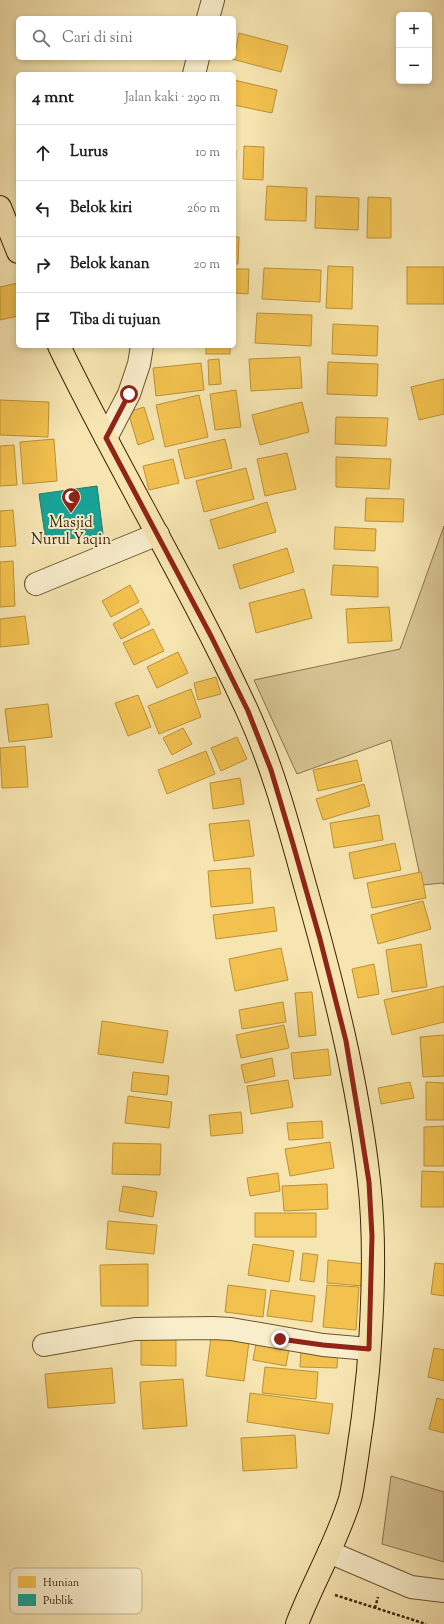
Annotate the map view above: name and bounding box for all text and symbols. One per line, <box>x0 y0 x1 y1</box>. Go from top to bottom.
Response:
map controls <box>396 12 432 84</box>
button: + <box>396 12 432 48</box>
search box <box>16 16 236 60</box>
icon: search <box>30 27 52 49</box>
text: Cari di sini <box>62 28 133 49</box>
button: − <box>396 48 432 84</box>
text: 4 mnt <box>32 86 74 110</box>
text: Jalan kaki · 290 m <box>125 89 220 107</box>
icon: ahead <box>32 142 54 164</box>
text: Lurus <box>70 142 108 163</box>
text: 10 m <box>195 144 220 162</box>
icon: left <box>32 198 54 220</box>
text: Belok kiri <box>70 198 132 219</box>
text: 260 m <box>187 200 220 218</box>
icon: right <box>32 254 54 276</box>
text: Belok kanan <box>70 254 150 275</box>
text: 20 m <box>194 256 220 274</box>
icon: arrive <box>32 310 54 332</box>
text: Tiba di tujuan <box>70 310 161 331</box>
route start <box>120 385 138 403</box>
mosque icon: Masjid Nurul Yaqin <box>60 486 82 514</box>
place label: Masjid Nurul Yaqin <box>31 513 111 551</box>
route end <box>271 1330 289 1348</box>
legend <box>10 1568 142 1614</box>
text: Hunian <box>43 1575 80 1591</box>
text: Publik <box>43 1593 73 1609</box>

